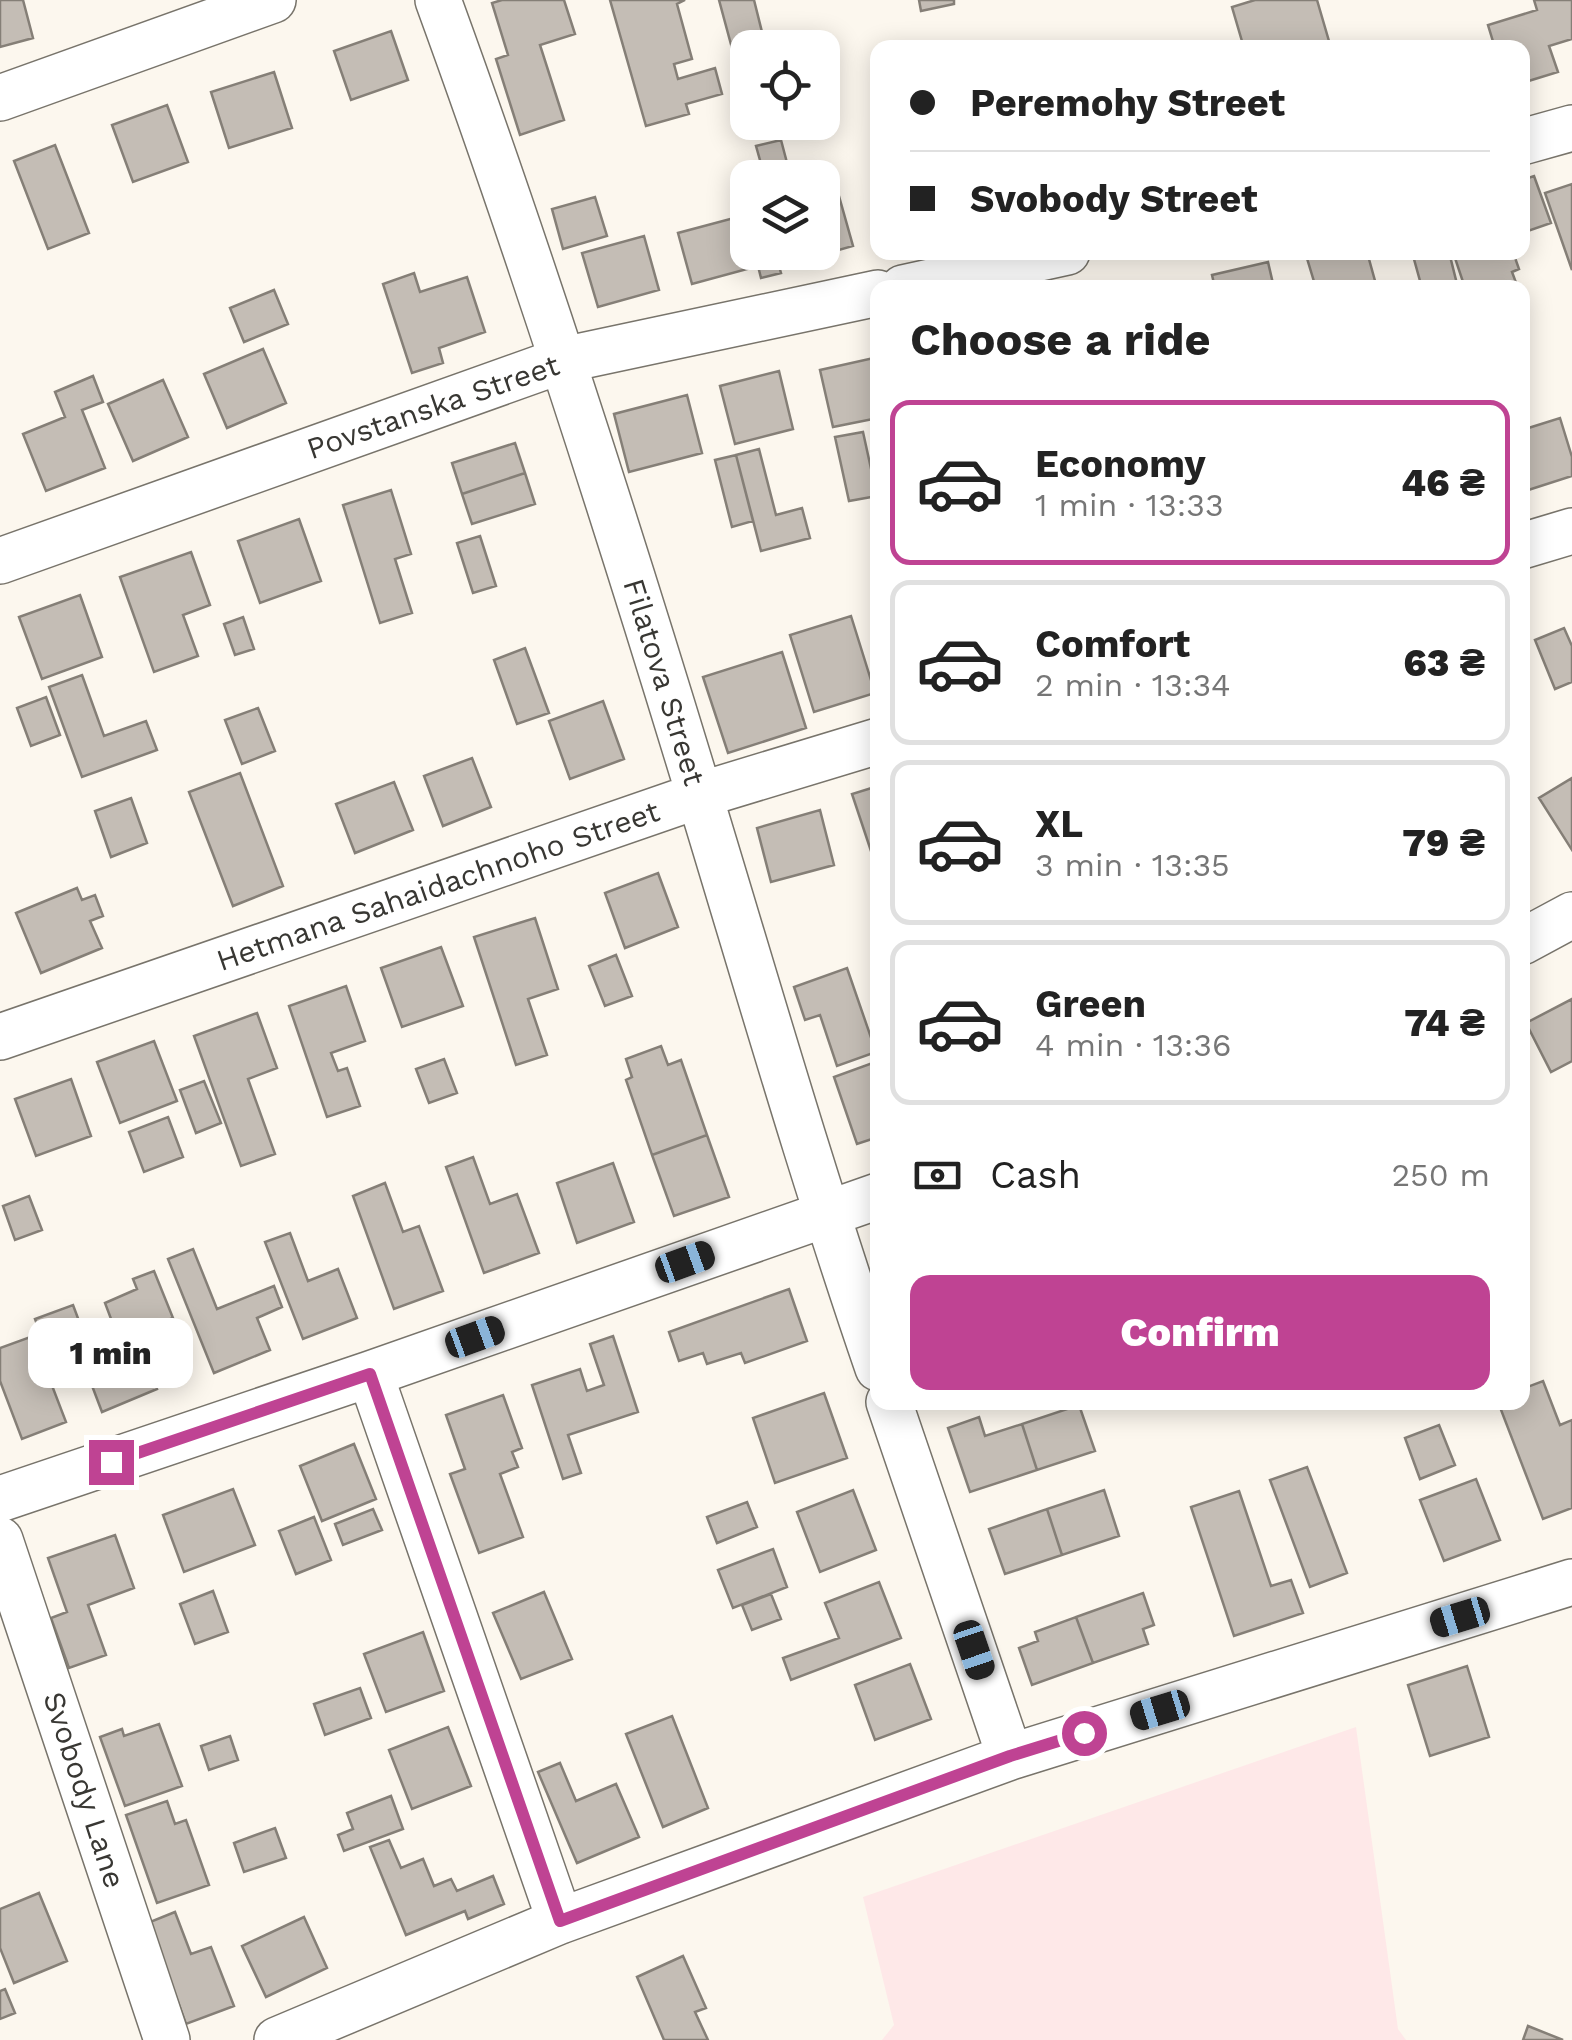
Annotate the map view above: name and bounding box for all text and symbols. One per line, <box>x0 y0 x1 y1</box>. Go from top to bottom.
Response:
map controls <box>730 30 840 270</box>
button: locate <box>730 30 840 140</box>
text: Peremohy Street <box>970 81 1285 125</box>
button: layers <box>730 160 840 270</box>
text: Svobody Street <box>970 177 1258 221</box>
text: Choose a ride <box>910 313 1210 366</box>
street label: Povstanska Street <box>302 347 564 466</box>
icon: car <box>915 438 1005 528</box>
text: Economy <box>1035 442 1206 486</box>
text: 46 ₴ <box>1401 461 1485 505</box>
text: 1 min · 13:33 <box>1035 486 1224 524</box>
street label: Filatova Street <box>616 574 713 790</box>
icon: car <box>915 618 1005 708</box>
text: Comfort <box>1035 622 1190 666</box>
text: 63 ₴ <box>1403 641 1485 685</box>
text: 2 min · 13:34 <box>1035 666 1231 704</box>
street label: Hetmana Sahaidachnoho Street <box>212 793 664 978</box>
icon: car <box>915 798 1005 888</box>
text: XL <box>1035 802 1083 846</box>
text: 79 ₴ <box>1402 821 1485 865</box>
text: 3 min · 13:35 <box>1035 846 1230 884</box>
icon: car <box>915 978 1005 1068</box>
text: Green <box>1035 982 1146 1026</box>
text: 74 ₴ <box>1404 1001 1485 1045</box>
text: 4 min · 13:36 <box>1035 1026 1231 1064</box>
icon: cash <box>910 1148 965 1203</box>
text: Cash <box>990 1153 1081 1197</box>
text: 250 m <box>1391 1156 1490 1194</box>
car <box>652 1238 718 1286</box>
button: Confirm <box>910 1275 1490 1390</box>
car <box>442 1313 508 1361</box>
callout: 1 min <box>28 1317 194 1387</box>
text: 1 min <box>69 1334 152 1372</box>
route end <box>89 1440 134 1485</box>
car <box>1427 1594 1493 1640</box>
car <box>950 1617 998 1683</box>
street label: Svobody Lane <box>36 1687 133 1892</box>
car <box>1127 1687 1193 1733</box>
route start <box>1062 1711 1107 1756</box>

